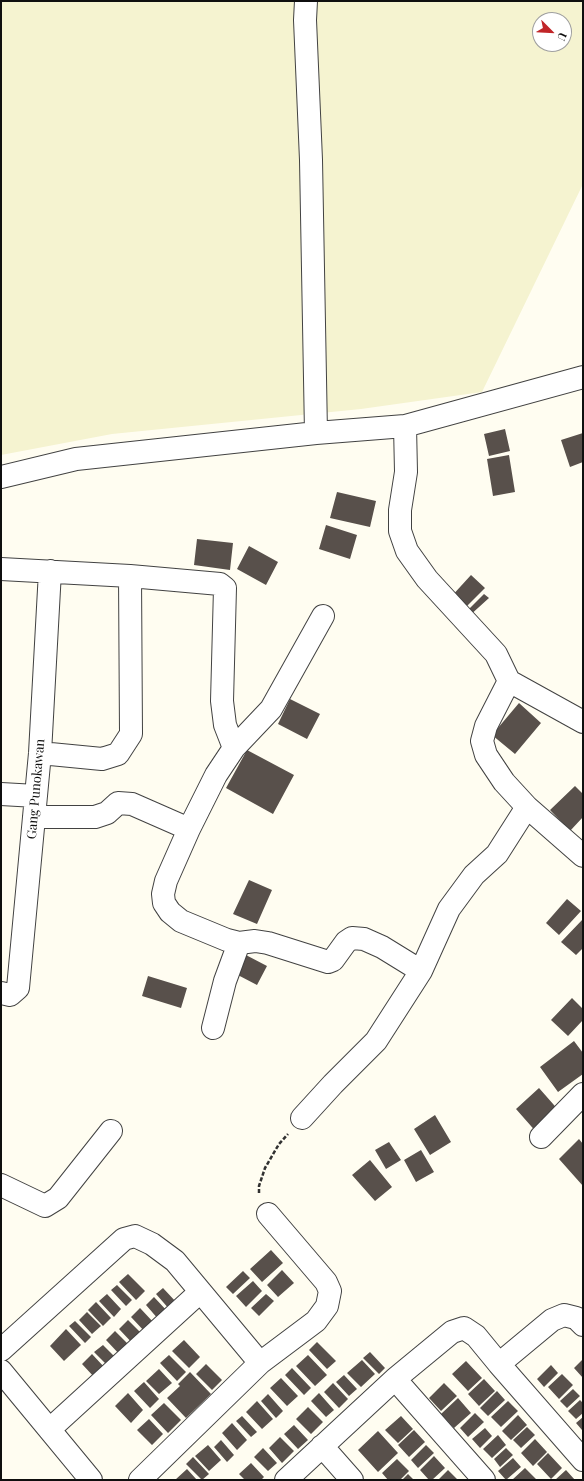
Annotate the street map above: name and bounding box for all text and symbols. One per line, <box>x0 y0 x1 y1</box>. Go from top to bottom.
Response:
north arrow <box>532 12 572 52</box>
text: U <box>554 30 571 43</box>
street label: Gang Punokawan <box>24 738 48 840</box>

